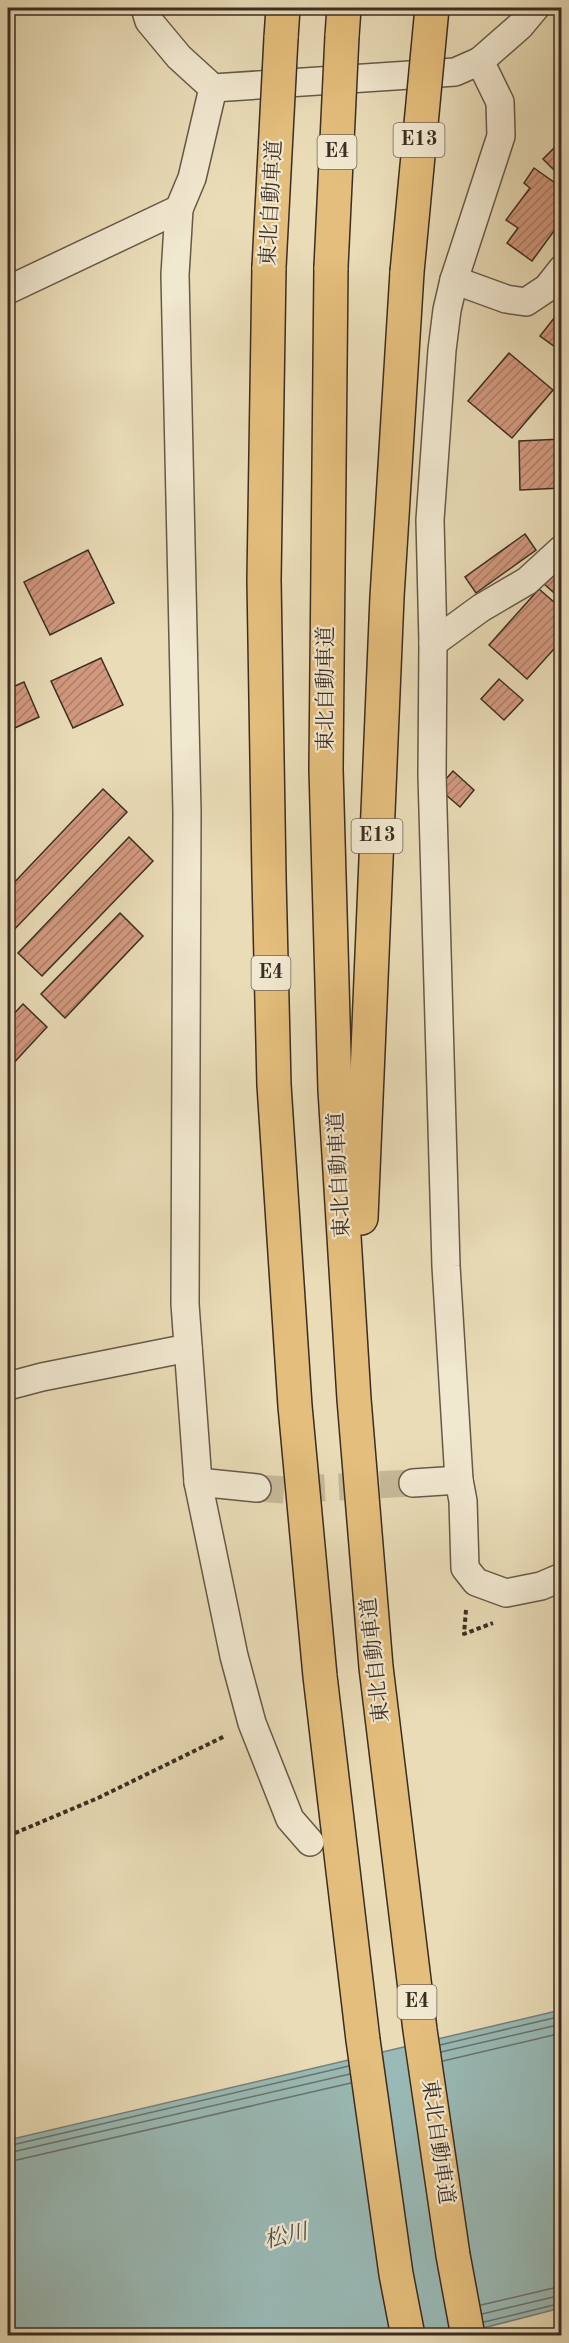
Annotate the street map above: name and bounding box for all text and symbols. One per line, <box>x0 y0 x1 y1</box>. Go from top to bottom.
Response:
road number: E13 <box>394 123 444 157</box>
road number: E4 <box>318 135 356 169</box>
street label: 東北自動車道 <box>256 139 286 266</box>
street label: 東北自動車道 <box>314 626 337 752</box>
road number: E13 <box>352 819 403 853</box>
road number: E4 <box>252 956 290 990</box>
street label: 東北自動車道 <box>324 1112 354 1239</box>
street label: 東北自動車道 <box>357 1596 393 1724</box>
road number: E4 <box>398 1985 436 2019</box>
street label: 東北自動車道 <box>418 2078 458 2206</box>
water label: 松川 <box>262 2219 312 2253</box>

